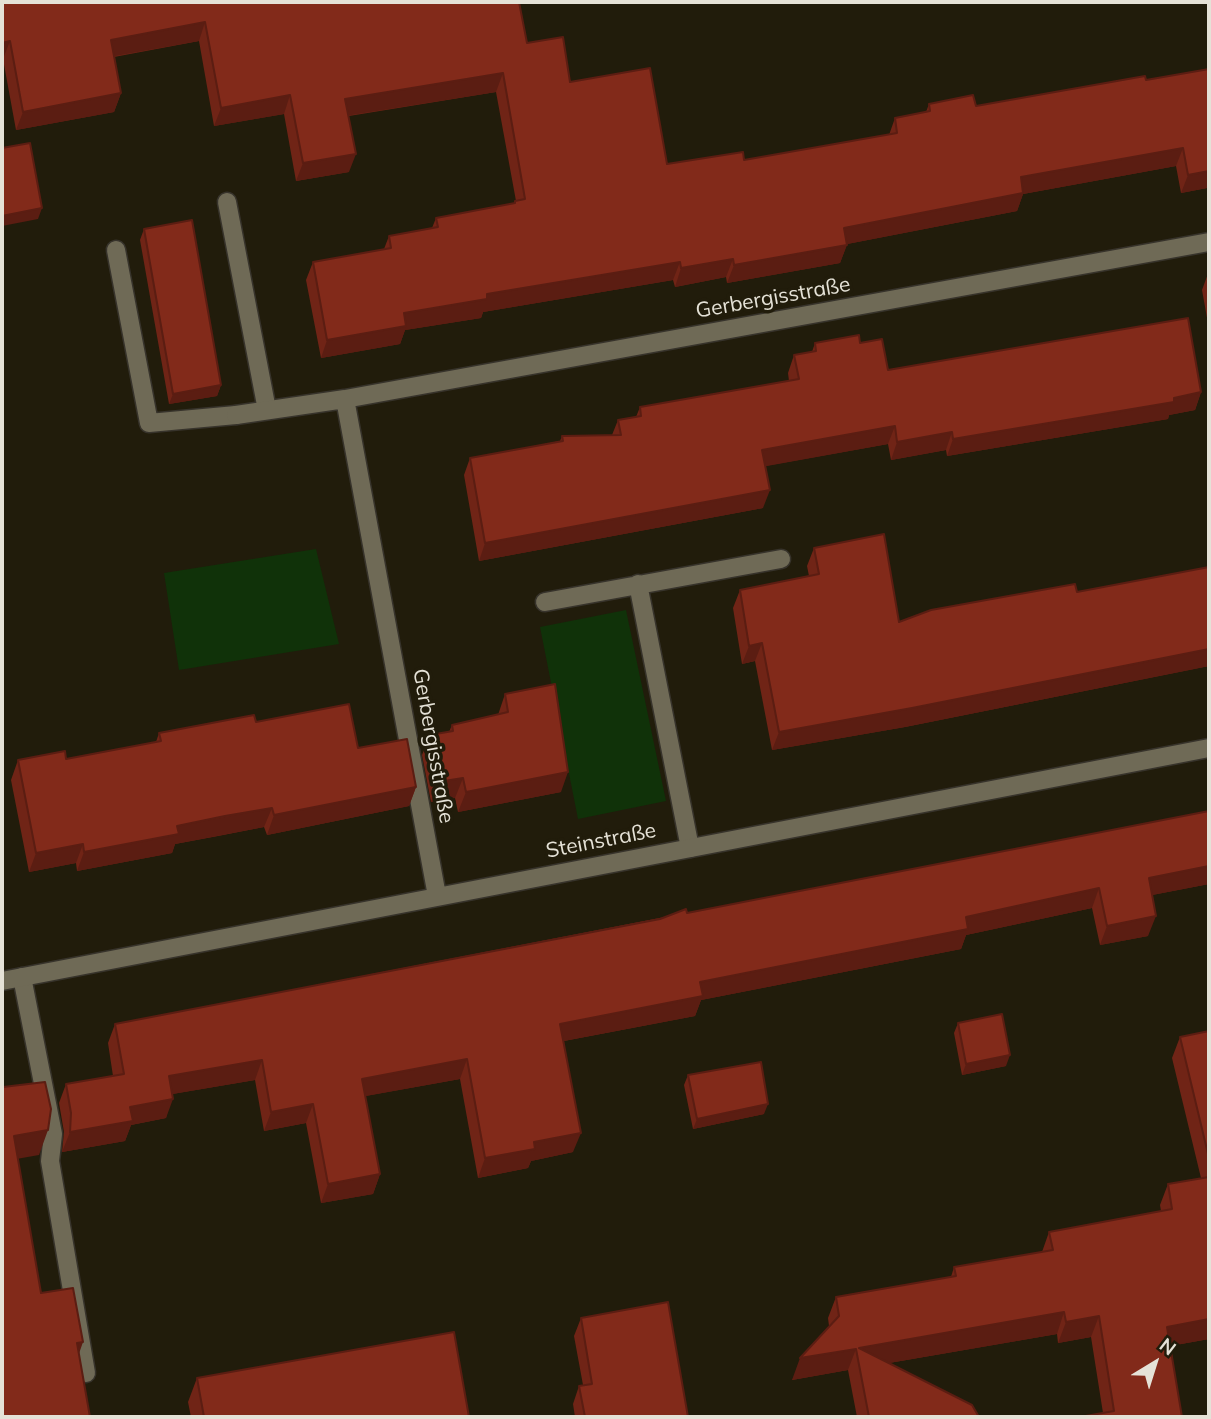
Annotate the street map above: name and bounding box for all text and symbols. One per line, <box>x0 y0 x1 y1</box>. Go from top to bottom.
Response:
street label: Gerbergisstraße <box>694 272 852 324</box>
street label: Gerbergisstraße <box>407 667 459 825</box>
street label: Steinstraße <box>544 818 658 864</box>
north arrow <box>1120 1328 1190 1398</box>
text: N <box>1155 1333 1181 1360</box>

